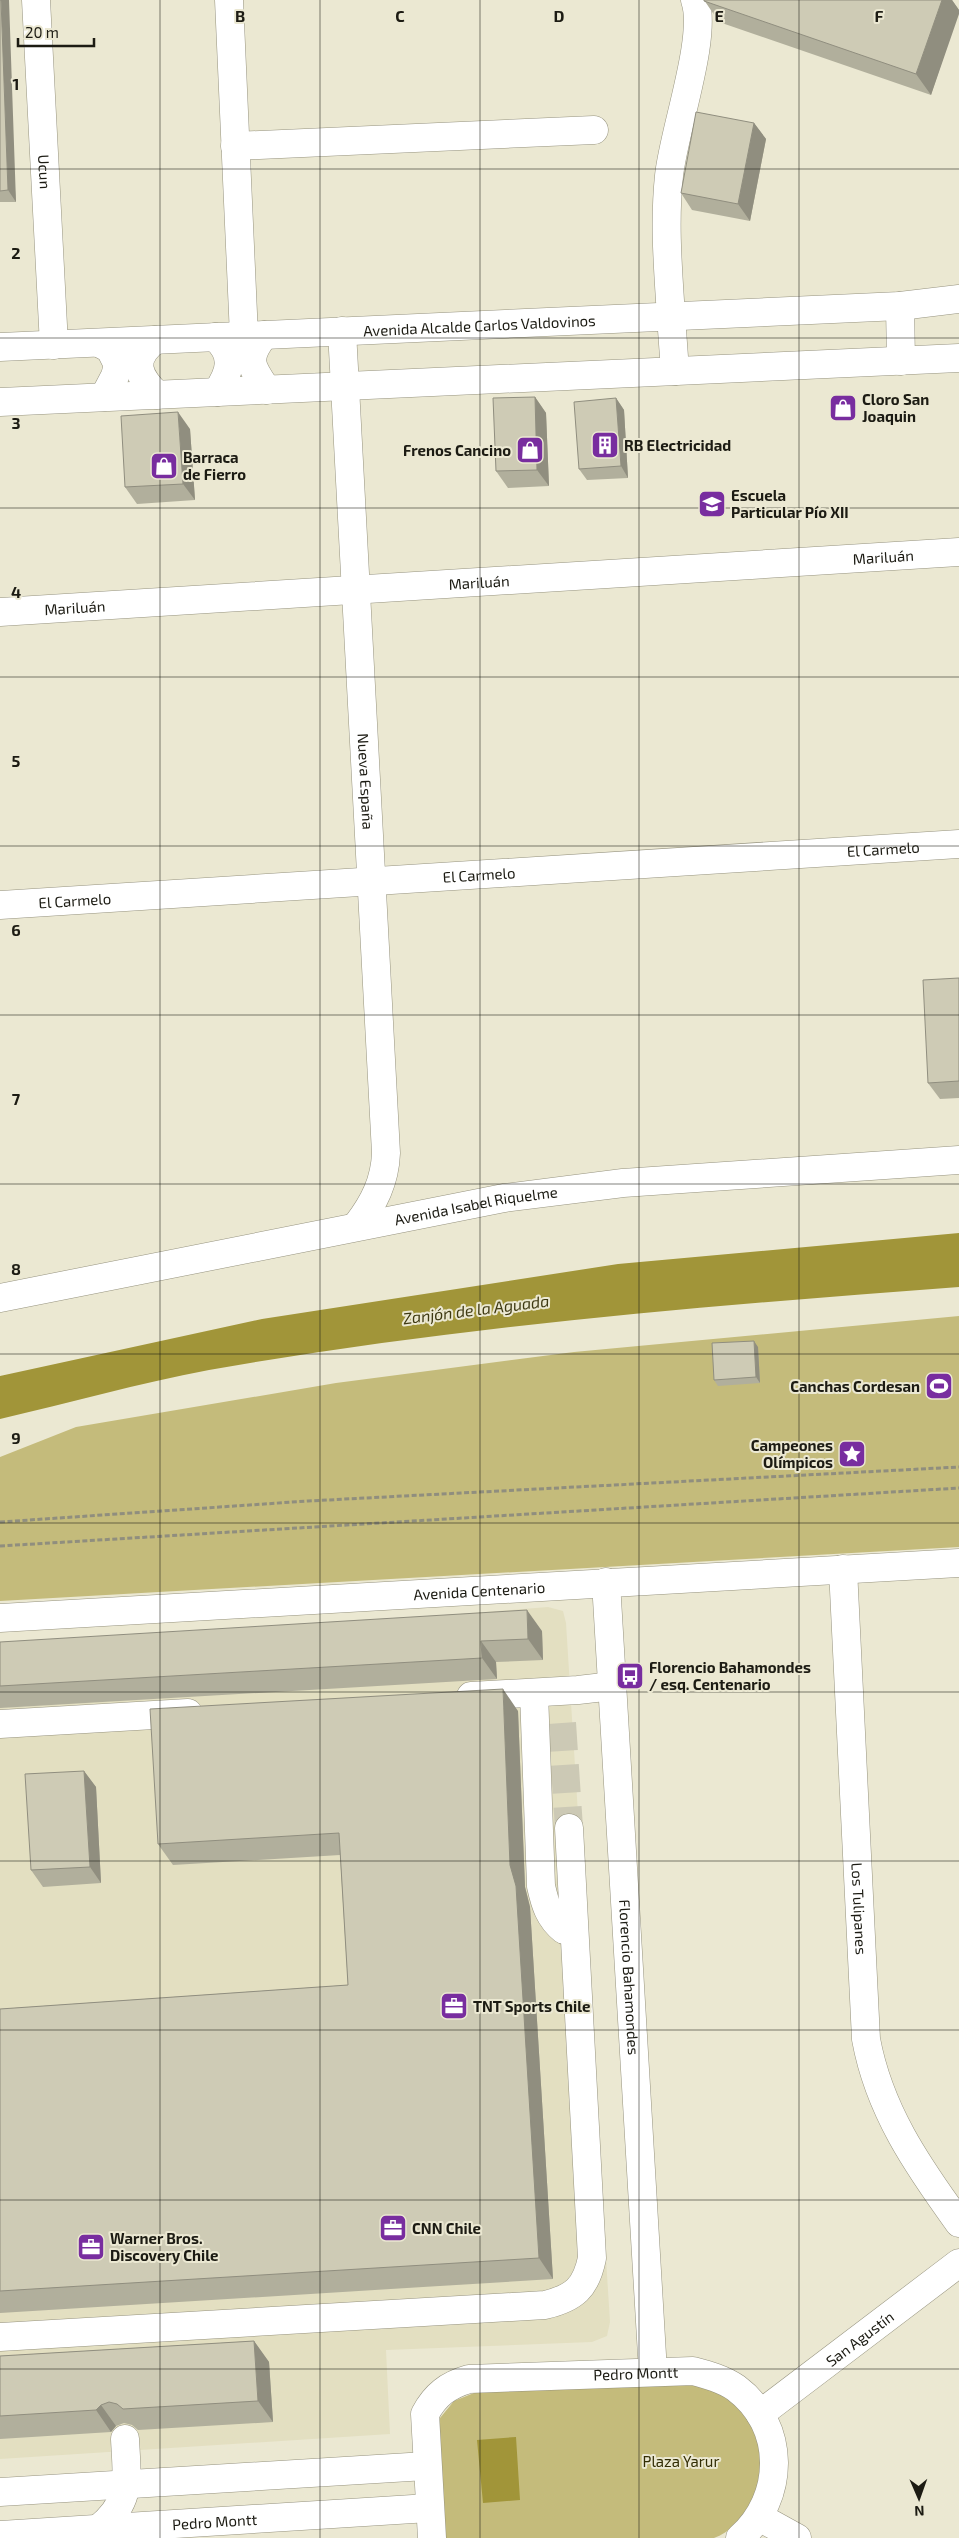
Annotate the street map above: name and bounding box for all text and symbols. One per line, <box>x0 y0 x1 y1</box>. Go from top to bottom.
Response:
text: B <box>235 6 245 25</box>
text: C <box>395 6 405 25</box>
text: D <box>554 6 565 25</box>
text: E <box>714 6 724 25</box>
text: F <box>875 6 884 25</box>
scale bar <box>18 15 94 47</box>
text: 20 m <box>25 23 59 41</box>
text: 1 <box>13 74 19 93</box>
street label: Ucun <box>35 154 55 190</box>
text: 2 <box>11 243 21 262</box>
street label: Avenida Alcalde Carlos Valdovinos <box>363 311 596 339</box>
place label: Cloro San Joaquin <box>862 390 929 425</box>
shop icon: Cloro San Joaquin <box>828 393 858 423</box>
text: 3 <box>11 413 21 432</box>
building icon: RB Electricidad <box>590 430 620 460</box>
shop icon: Frenos Cancino <box>515 435 545 465</box>
place label: RB Electricidad <box>624 436 731 454</box>
place label: Frenos Cancino <box>403 441 511 459</box>
place label: Barraca de Fierro <box>183 448 246 483</box>
shop icon: Barraca de Fierro <box>149 451 179 481</box>
place label: Escuela Particular Pío XII <box>731 486 849 521</box>
school or university icon: Escuela Particular Pío XII <box>697 489 727 519</box>
street label: Mariluán <box>852 546 914 568</box>
street label: Mariluán <box>448 571 510 593</box>
text: 4 <box>11 582 21 601</box>
street label: Mariluán <box>44 596 106 618</box>
street label: Nueva España <box>355 733 378 830</box>
text: 5 <box>12 751 21 770</box>
street label: El Carmelo <box>846 838 920 860</box>
street label: El Carmelo <box>442 863 516 886</box>
street label: El Carmelo <box>38 889 112 912</box>
text: 6 <box>11 920 21 939</box>
text: 7 <box>12 1089 21 1108</box>
street label: Avenida Isabel Riquelme <box>393 1182 559 1229</box>
text: 8 <box>11 1259 21 1278</box>
water label: Zanjón de la Aguada <box>402 1291 550 1328</box>
sports icon: Canchas Cordesan <box>924 1371 954 1401</box>
place label: Canchas Cordesan <box>790 1377 920 1395</box>
text: 9 <box>11 1428 21 1447</box>
place label: Campeones Olímpicos <box>751 1436 833 1471</box>
place icon: Campeones Olímpicos <box>837 1439 867 1469</box>
street label: Avenida Centenario <box>413 1578 546 1603</box>
place label: Florencio Bahamondes / esq. Centenario <box>649 1658 811 1693</box>
bus stop icon: Florencio Bahamondes / esq. Centenario <box>615 1661 645 1691</box>
street label: Los Tulipanes <box>848 1862 871 1955</box>
street label: Florencio Bahamondes <box>616 1899 643 2056</box>
office icon: TNT Sports Chile <box>439 1991 469 2021</box>
place label: TNT Sports Chile <box>473 1997 591 2015</box>
office icon: CNN Chile <box>378 2213 408 2243</box>
place label: CNN Chile <box>412 2219 481 2237</box>
place label: Warner Bros. Discovery Chile <box>110 2229 219 2265</box>
office icon: Warner Bros. Discovery Chile <box>76 2232 106 2262</box>
street label: San Agustín <box>822 2307 897 2370</box>
street label: Pedro Montt <box>593 2363 679 2384</box>
park label: Plaza Yarur <box>643 2452 719 2470</box>
north arrow <box>894 2473 944 2523</box>
text: N <box>914 2503 925 2520</box>
street label: Pedro Montt <box>172 2510 258 2533</box>

